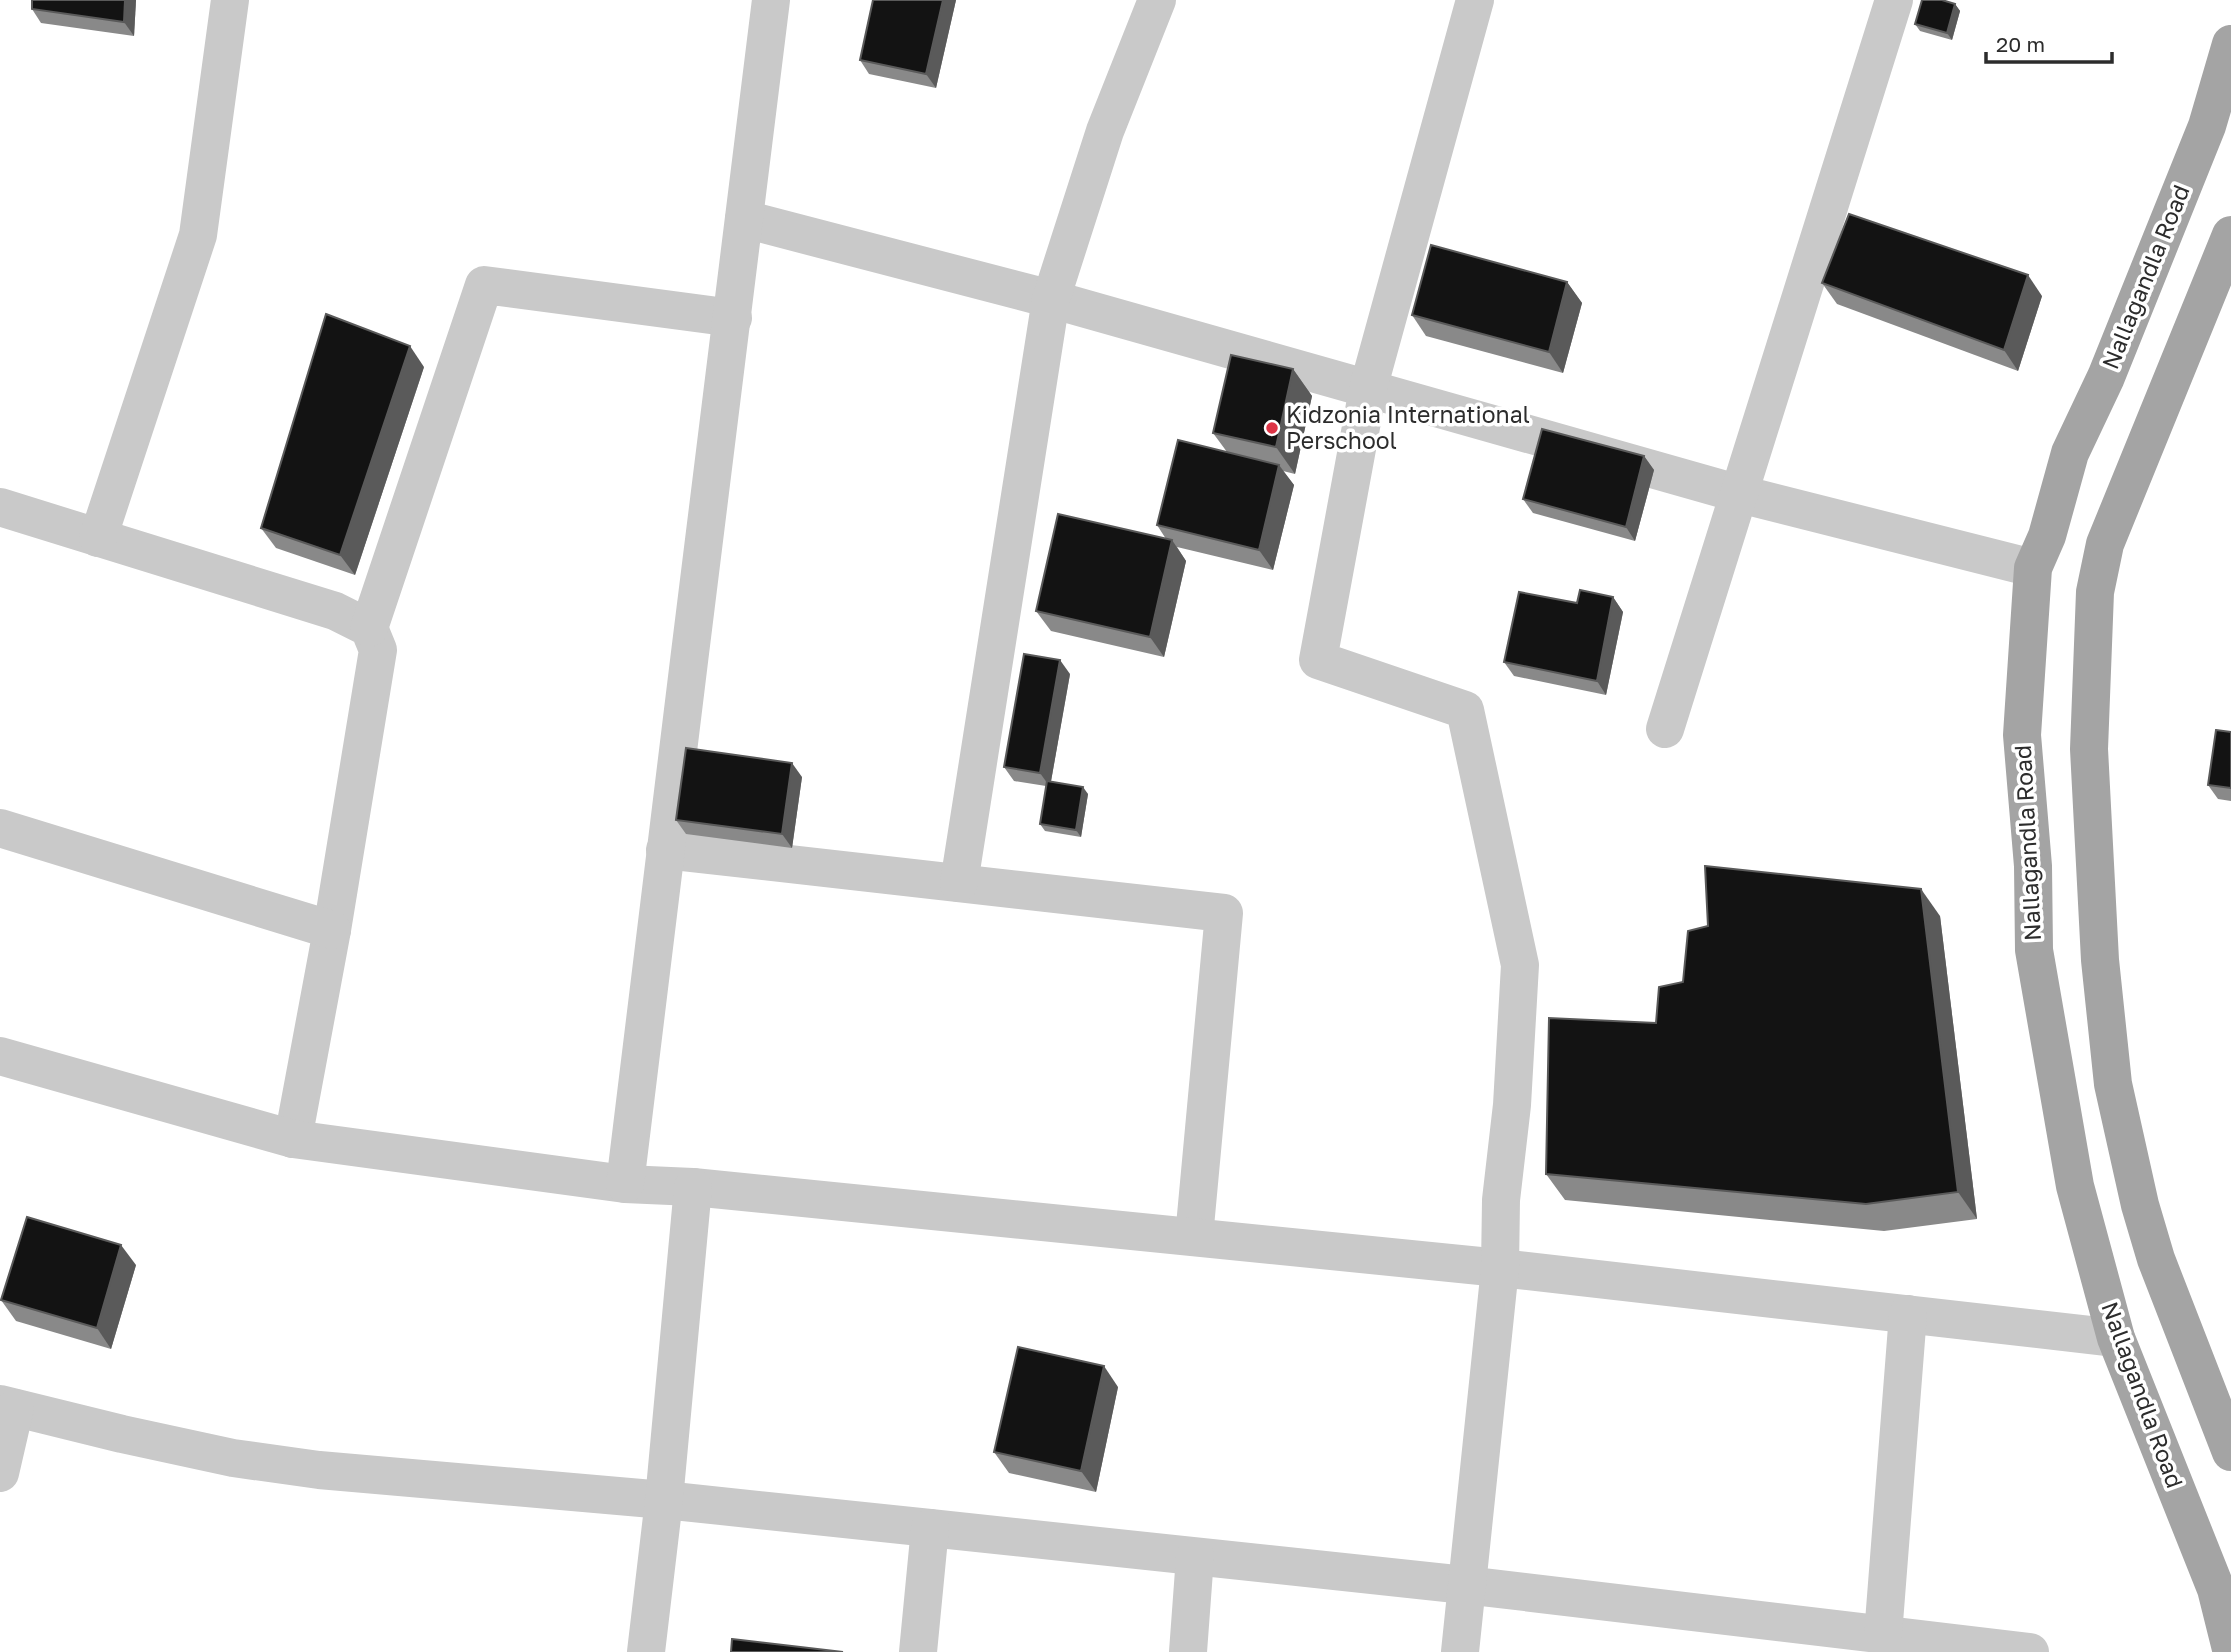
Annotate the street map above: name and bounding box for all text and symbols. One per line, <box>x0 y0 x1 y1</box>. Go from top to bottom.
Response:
scale bar <box>1986 21 2112 65</box>
text: 20 m <box>1996 31 2045 57</box>
street label: Nallagandla Road <box>2095 180 2195 373</box>
place label: Kidzonia International Perschool <box>1286 400 1530 454</box>
marker: Kidzonia International Perschool <box>1264 420 1280 436</box>
street label: Nallagandla Road <box>2008 744 2046 942</box>
street label: Nallagandla Road <box>2096 1298 2190 1492</box>

